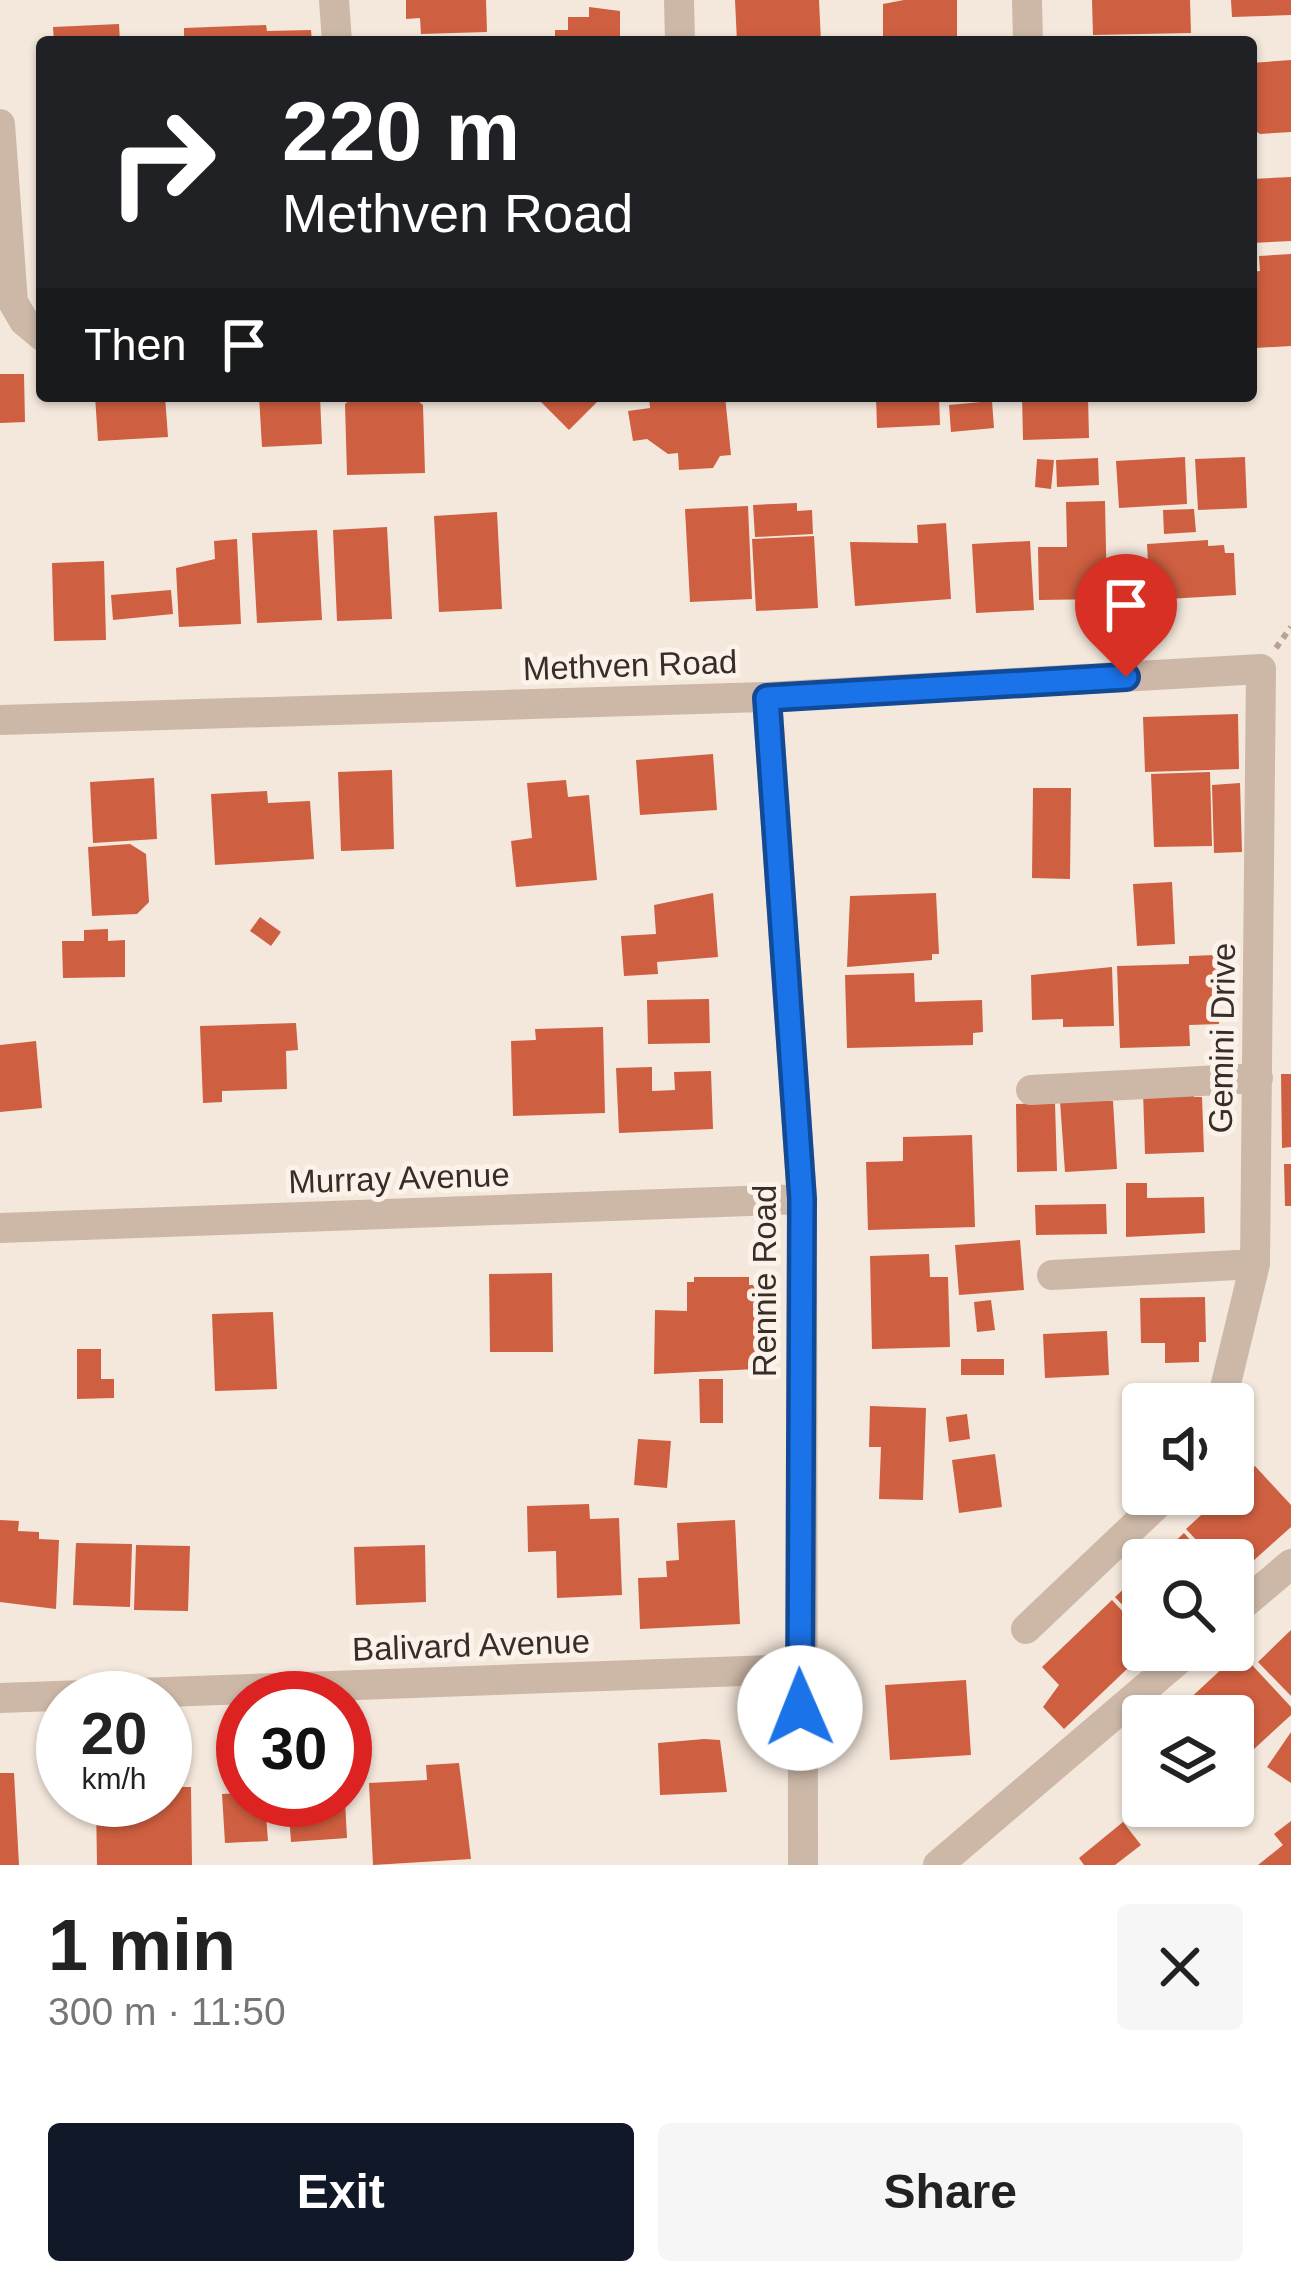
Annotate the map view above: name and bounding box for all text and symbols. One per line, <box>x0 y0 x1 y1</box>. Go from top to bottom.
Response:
icon: right <box>84 84 240 240</box>
text: 220 m <box>282 84 520 178</box>
text: Methven Road <box>282 183 633 243</box>
icon: arrive <box>211 312 277 378</box>
text: Then <box>84 319 187 370</box>
pin <box>1075 554 1177 677</box>
icon: arrive <box>1093 572 1159 638</box>
street label: Methven Road <box>522 643 738 687</box>
street label: Gemini Drive <box>1202 942 1242 1134</box>
street label: Murray Avenue <box>288 1156 510 1200</box>
street label: Rennie Road <box>746 1185 783 1377</box>
map controls <box>1122 1383 1254 1827</box>
button: sound <box>1122 1383 1254 1515</box>
button: search <box>1122 1539 1254 1671</box>
street label: Balivard Avenue <box>351 1622 591 1668</box>
position arrow <box>737 1645 863 1771</box>
speed limit sign: 30 <box>216 1671 372 1827</box>
button: layers <box>1122 1695 1254 1827</box>
text: 20 <box>81 1700 147 1767</box>
text: km/h <box>81 1762 147 1795</box>
button: close <box>1117 1904 1243 2030</box>
text: 1 min <box>48 1905 236 1985</box>
text: 300 m · 11:50 <box>48 1990 286 2033</box>
button: Exit <box>48 2123 634 2261</box>
button: Share <box>658 2123 1243 2261</box>

